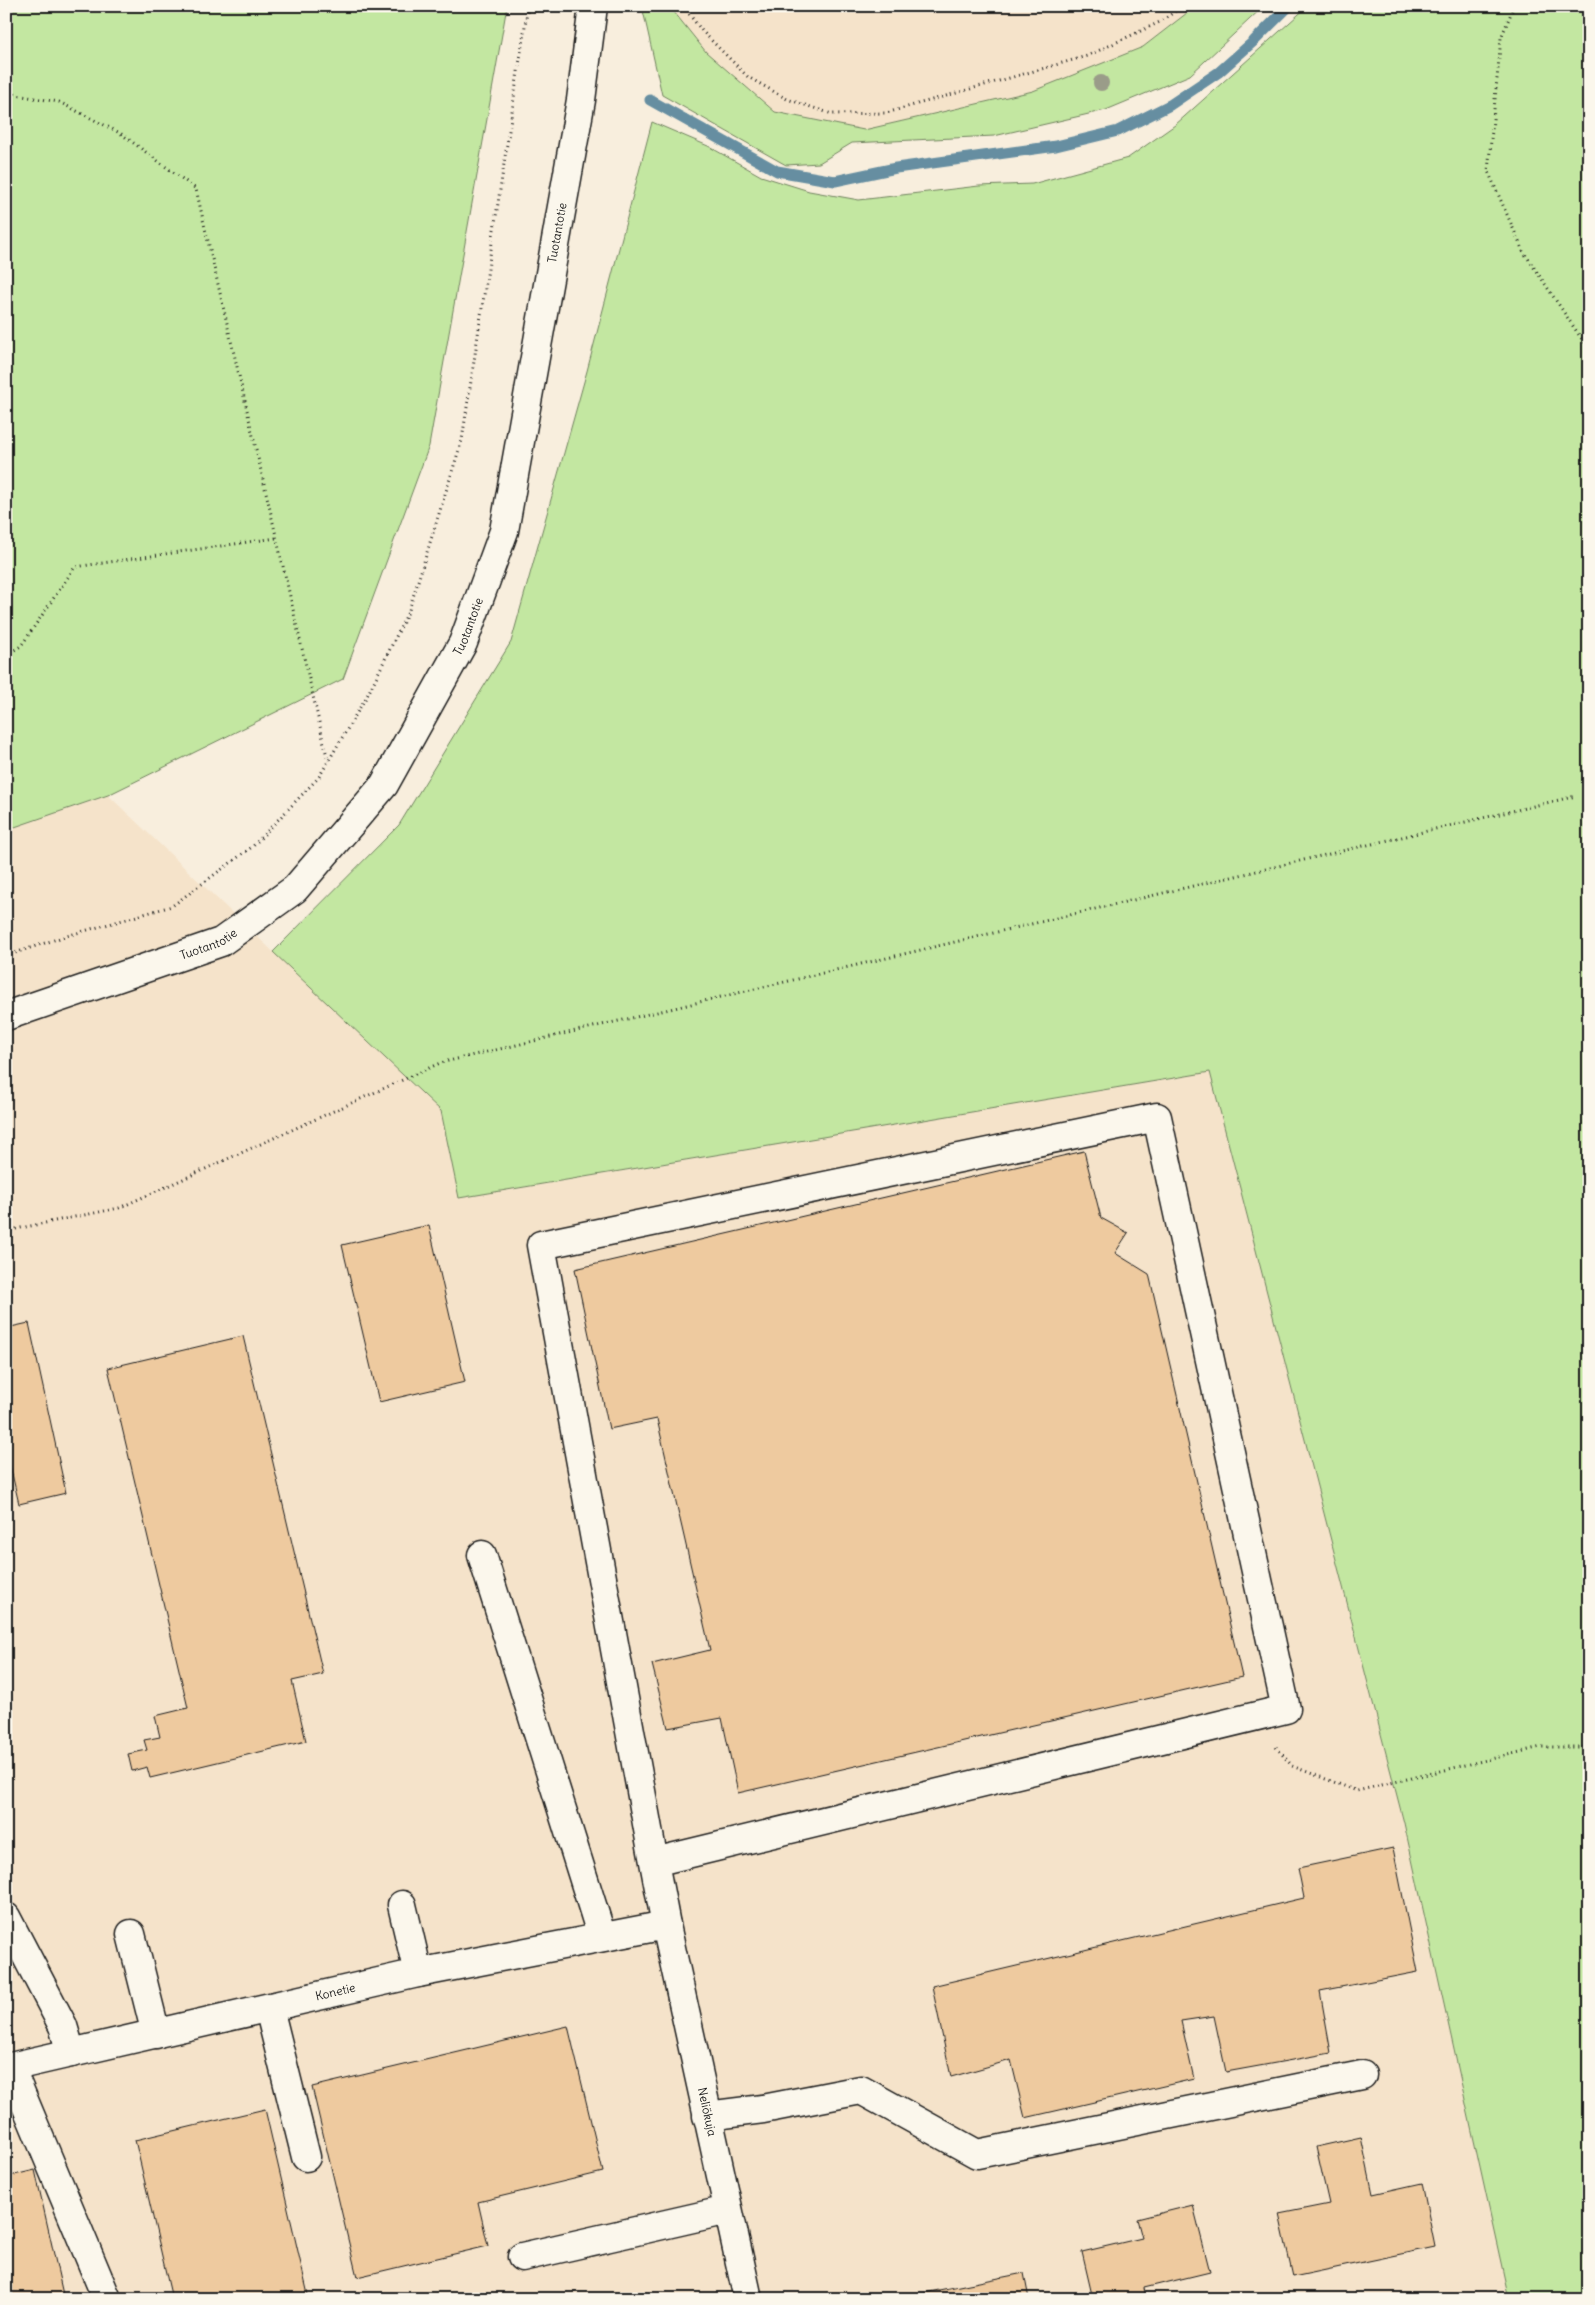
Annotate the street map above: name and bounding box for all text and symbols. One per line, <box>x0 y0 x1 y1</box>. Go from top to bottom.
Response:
street label: Tuotantotie <box>544 201 570 264</box>
street label: Tuotantotie <box>450 596 486 658</box>
street label: Tuotantotie <box>178 925 240 963</box>
street label: Konetie <box>314 1980 357 2003</box>
street label: Neliökuja <box>695 2086 720 2138</box>

